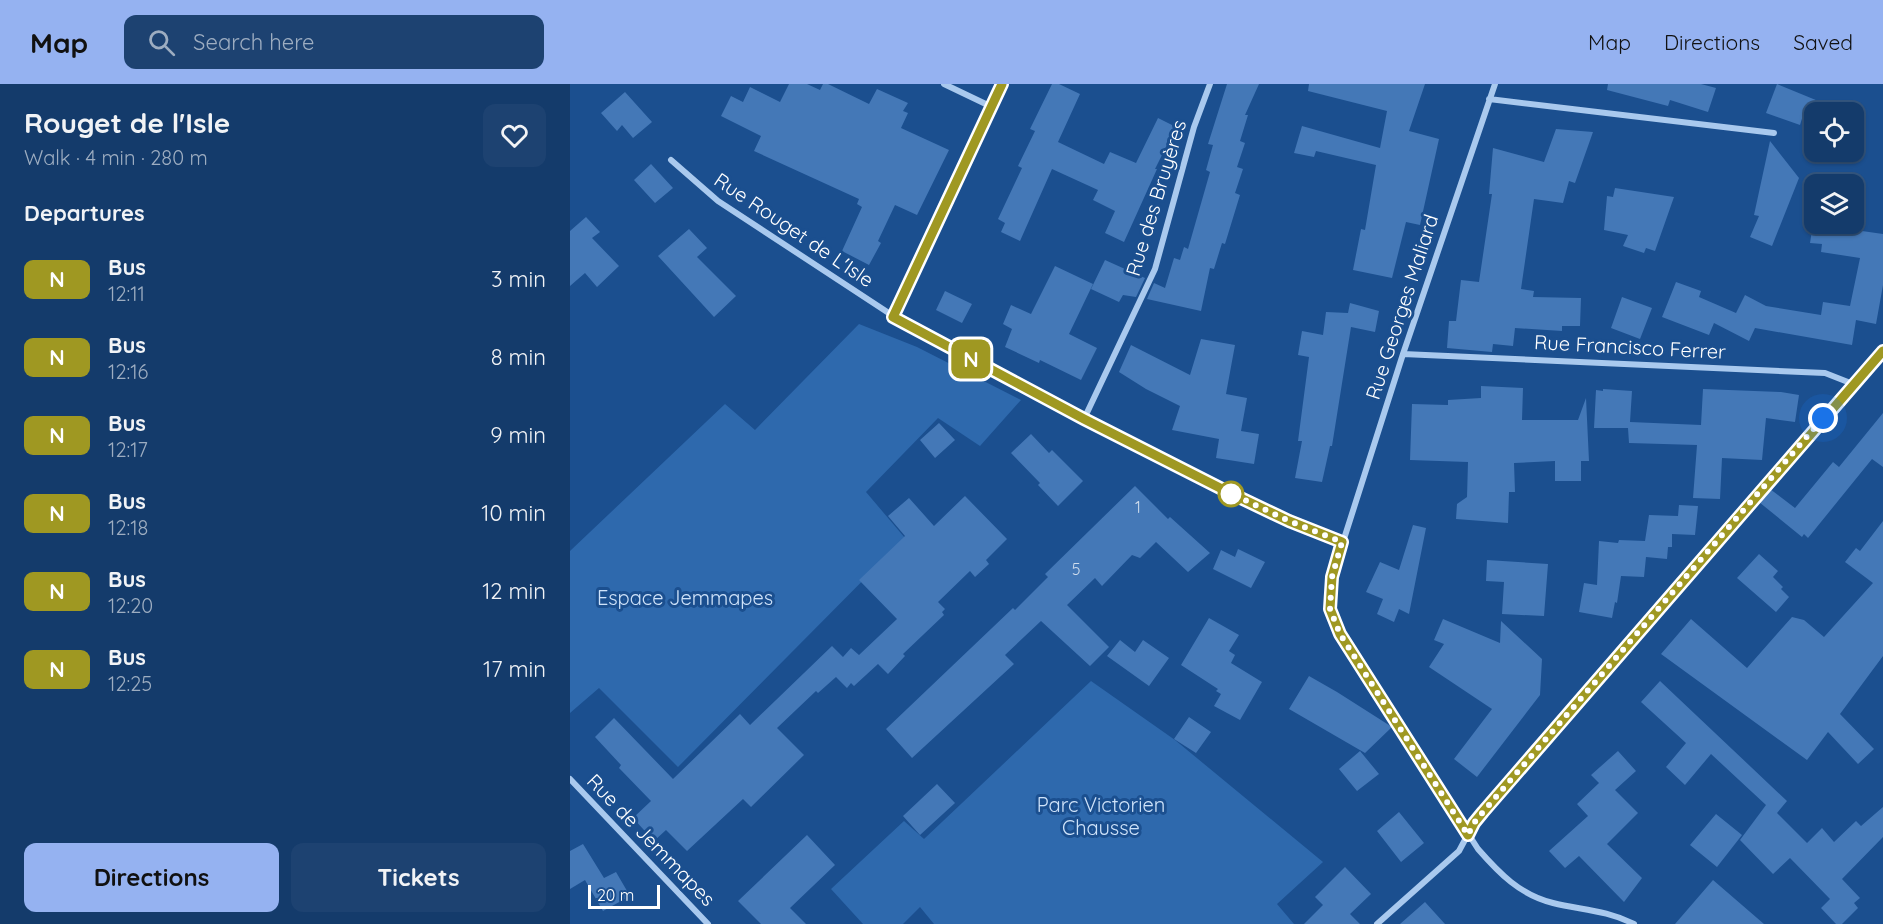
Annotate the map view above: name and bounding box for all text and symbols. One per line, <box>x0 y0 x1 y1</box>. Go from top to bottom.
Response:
search box <box>124 15 544 69</box>
text: Map <box>30 25 88 60</box>
icon: search <box>145 26 178 59</box>
text: Search here <box>193 28 315 56</box>
text: Map <box>1588 29 1631 55</box>
text: Directions <box>1664 29 1760 55</box>
text: Saved <box>1793 29 1853 55</box>
map controls <box>1804 102 1864 234</box>
button: locate <box>1804 102 1864 162</box>
button: heart <box>483 104 546 167</box>
text: Rouget de l'Isle <box>24 105 230 140</box>
street label: Rue des Bruyères <box>1120 117 1191 279</box>
text: Walk · 4 min · 280 m <box>24 145 208 170</box>
street label: Rue Rouget de L'Isle <box>710 167 879 292</box>
button: layers <box>1804 174 1864 234</box>
text: Departures <box>24 199 145 227</box>
street label: Rue Georges Maliard <box>1360 211 1443 403</box>
text: Bus <box>108 253 146 281</box>
text: 3 min <box>491 265 546 293</box>
text: N <box>49 266 65 292</box>
text: 12:11 <box>108 281 145 306</box>
street label: Rue Francisco Ferrer <box>1534 329 1727 364</box>
text: Bus <box>108 331 146 359</box>
line badge: N <box>952 340 990 378</box>
text: 8 min <box>491 343 546 371</box>
text: N <box>49 344 65 370</box>
text: N <box>963 346 979 372</box>
text: 12:16 <box>108 359 148 384</box>
your location <box>1808 403 1838 433</box>
text: Bus <box>108 409 146 437</box>
text: 9 min <box>490 421 546 449</box>
text: N <box>49 422 65 448</box>
text: 12:17 <box>108 437 148 462</box>
unlabelled marker <box>1218 481 1244 507</box>
text: Bus <box>108 487 146 515</box>
house number: 1 <box>1135 497 1141 517</box>
text: 10 min <box>481 499 546 527</box>
text: N <box>49 500 65 526</box>
text: 12:18 <box>108 515 148 540</box>
house number: 5 <box>1072 559 1080 579</box>
text: Bus <box>108 565 146 593</box>
text: 12 min <box>482 577 546 605</box>
text: N <box>49 578 65 604</box>
park label: Espace Jemmapes <box>597 585 773 610</box>
text: 12:20 <box>108 593 153 618</box>
text: Bus <box>108 643 146 671</box>
text: 17 min <box>483 655 546 683</box>
text: N <box>49 656 65 682</box>
text: 12:25 <box>108 671 152 696</box>
street label: Rue de Jemmapes <box>582 768 721 911</box>
park label: Parc Victorien Chausse <box>1037 792 1165 840</box>
button: Directions <box>24 843 279 912</box>
button: Tickets <box>291 843 546 912</box>
scale bar <box>588 882 660 910</box>
text: 20 m <box>597 885 634 905</box>

